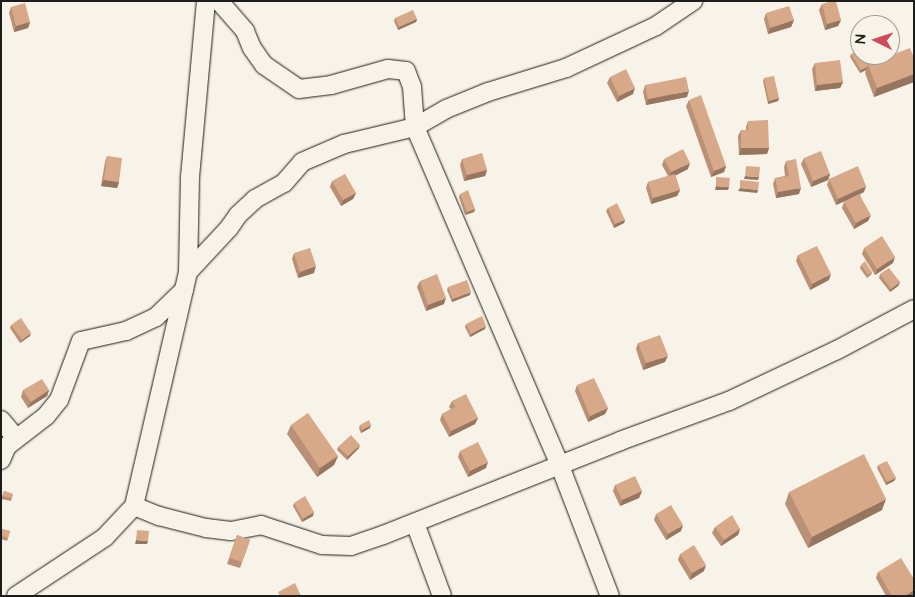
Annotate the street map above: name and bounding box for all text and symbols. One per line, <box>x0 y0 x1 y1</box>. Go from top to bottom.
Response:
north arrow <box>850 15 900 65</box>
text: N <box>851 34 871 44</box>

